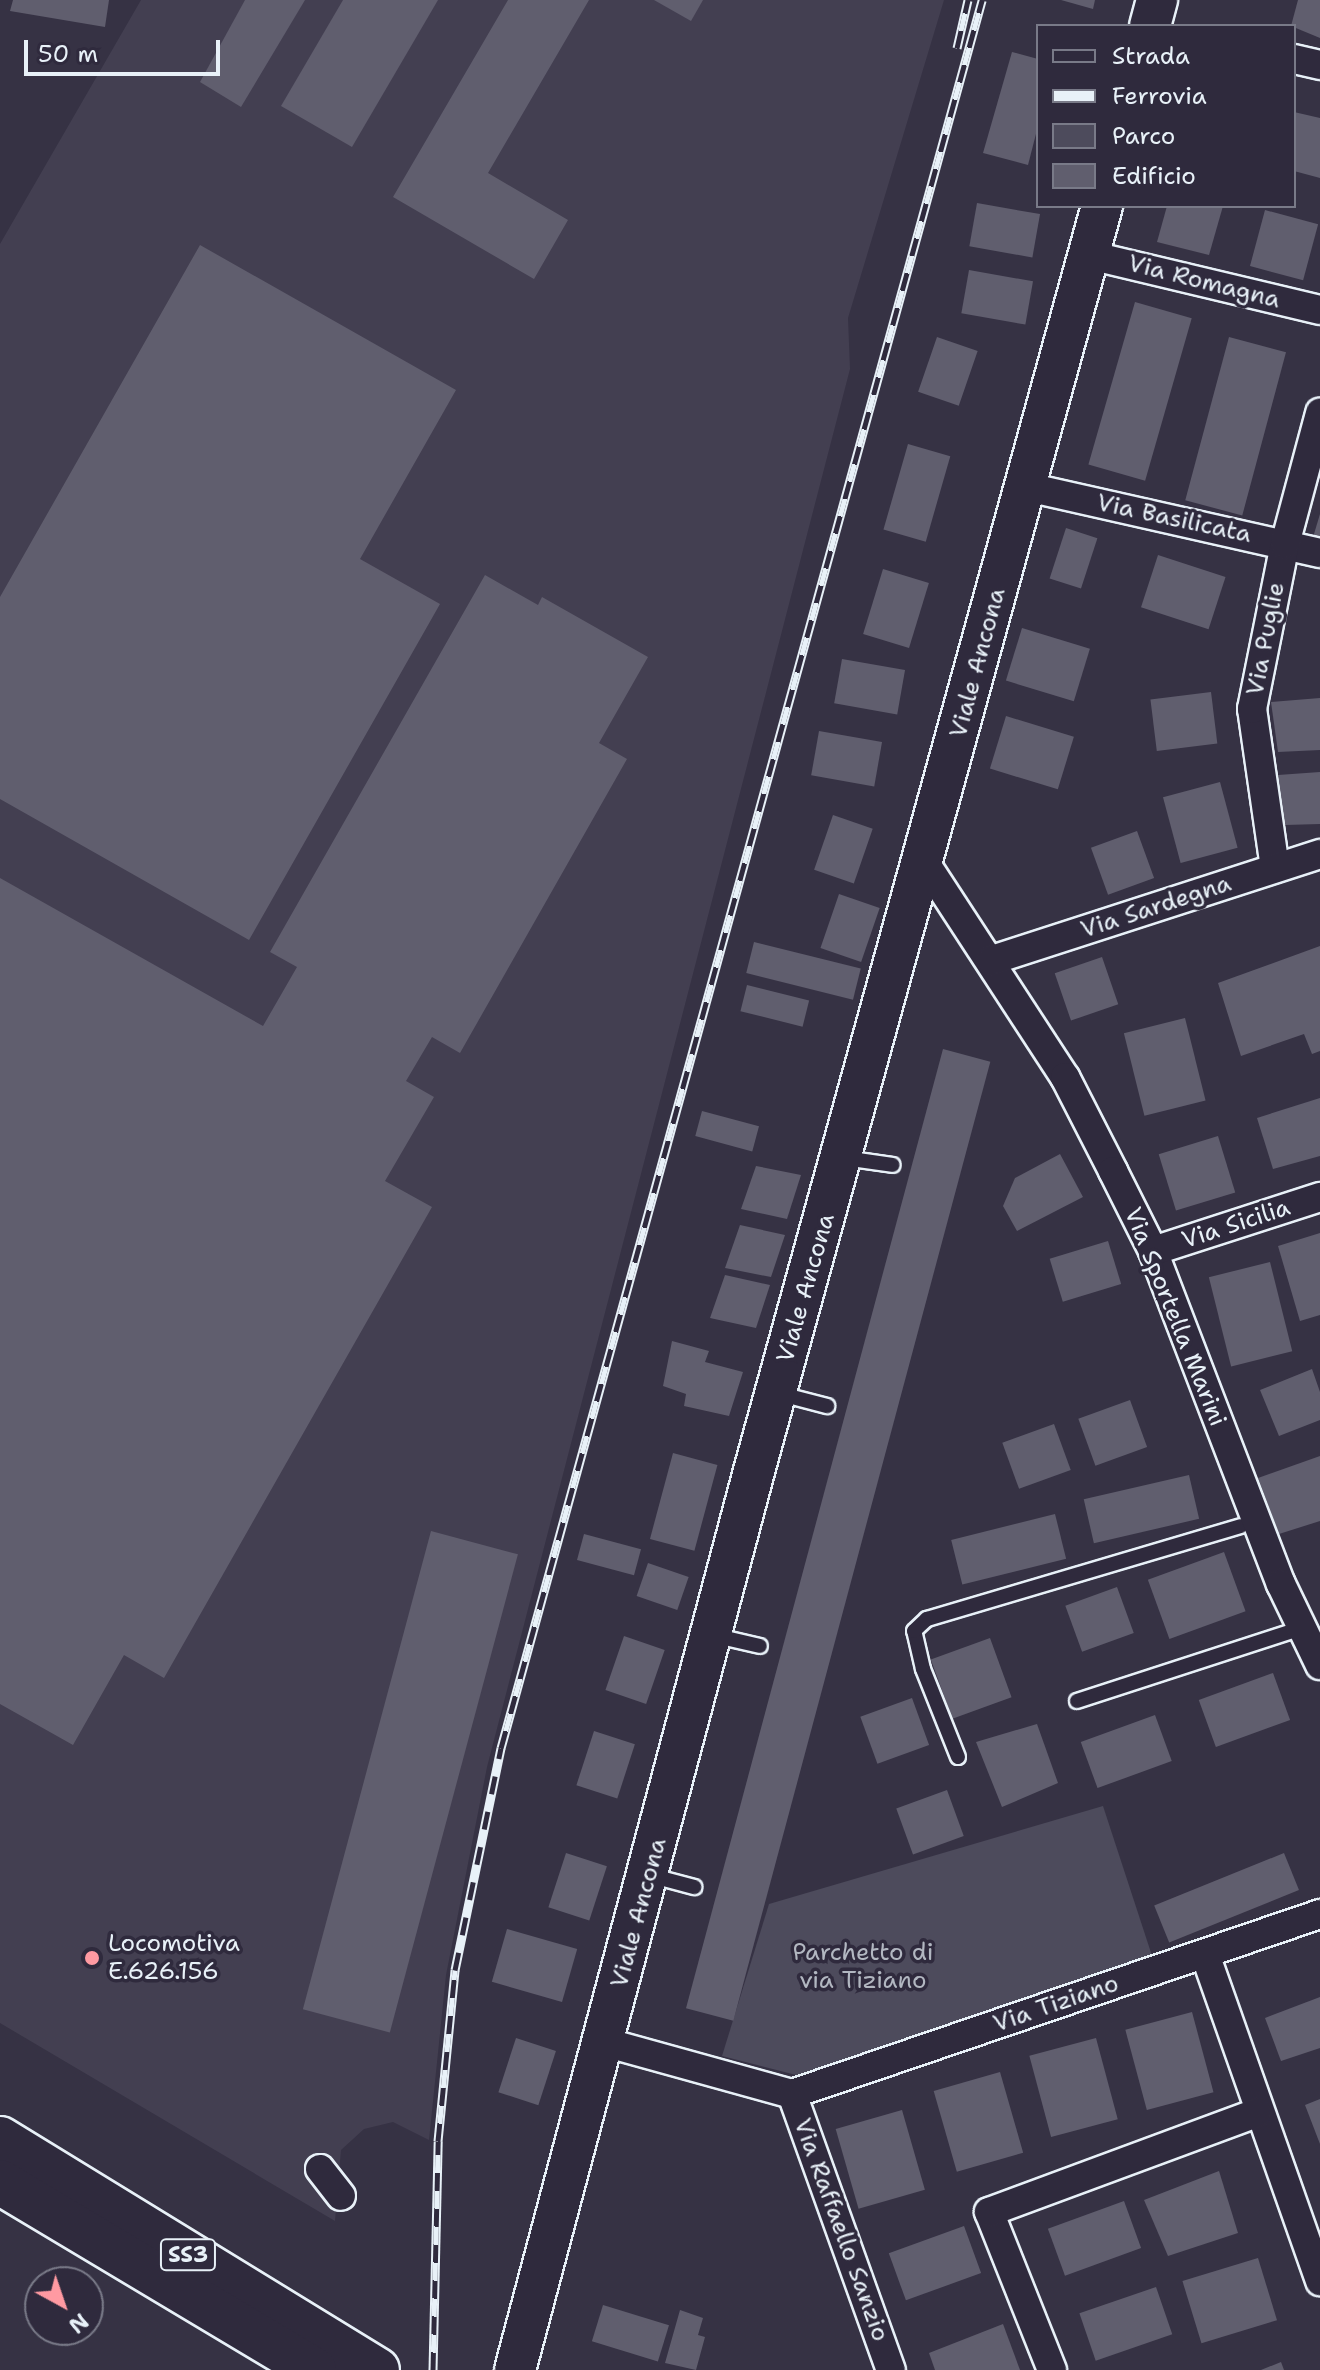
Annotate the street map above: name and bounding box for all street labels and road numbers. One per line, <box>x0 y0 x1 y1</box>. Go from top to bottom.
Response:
street label: Via Romagna <box>1125 249 1283 315</box>
street label: Via Basilicata <box>1094 489 1254 549</box>
street label: Via Puglie <box>1241 580 1291 698</box>
street label: Viale Ancona <box>944 585 1012 741</box>
street label: Via Sardegna <box>1077 869 1235 945</box>
street label: Via Sicilia <box>1178 1193 1294 1255</box>
street label: Via Sportella Marini <box>1118 1203 1232 1431</box>
street label: Viale Ancona <box>771 1210 841 1366</box>
street label: Viale Ancona <box>605 1835 673 1991</box>
street label: Via Tiziano <box>990 1969 1122 2039</box>
street label: Via Raffaello Sanzio <box>787 2115 895 2345</box>
road number: SS3 <box>158 2237 218 2273</box>

